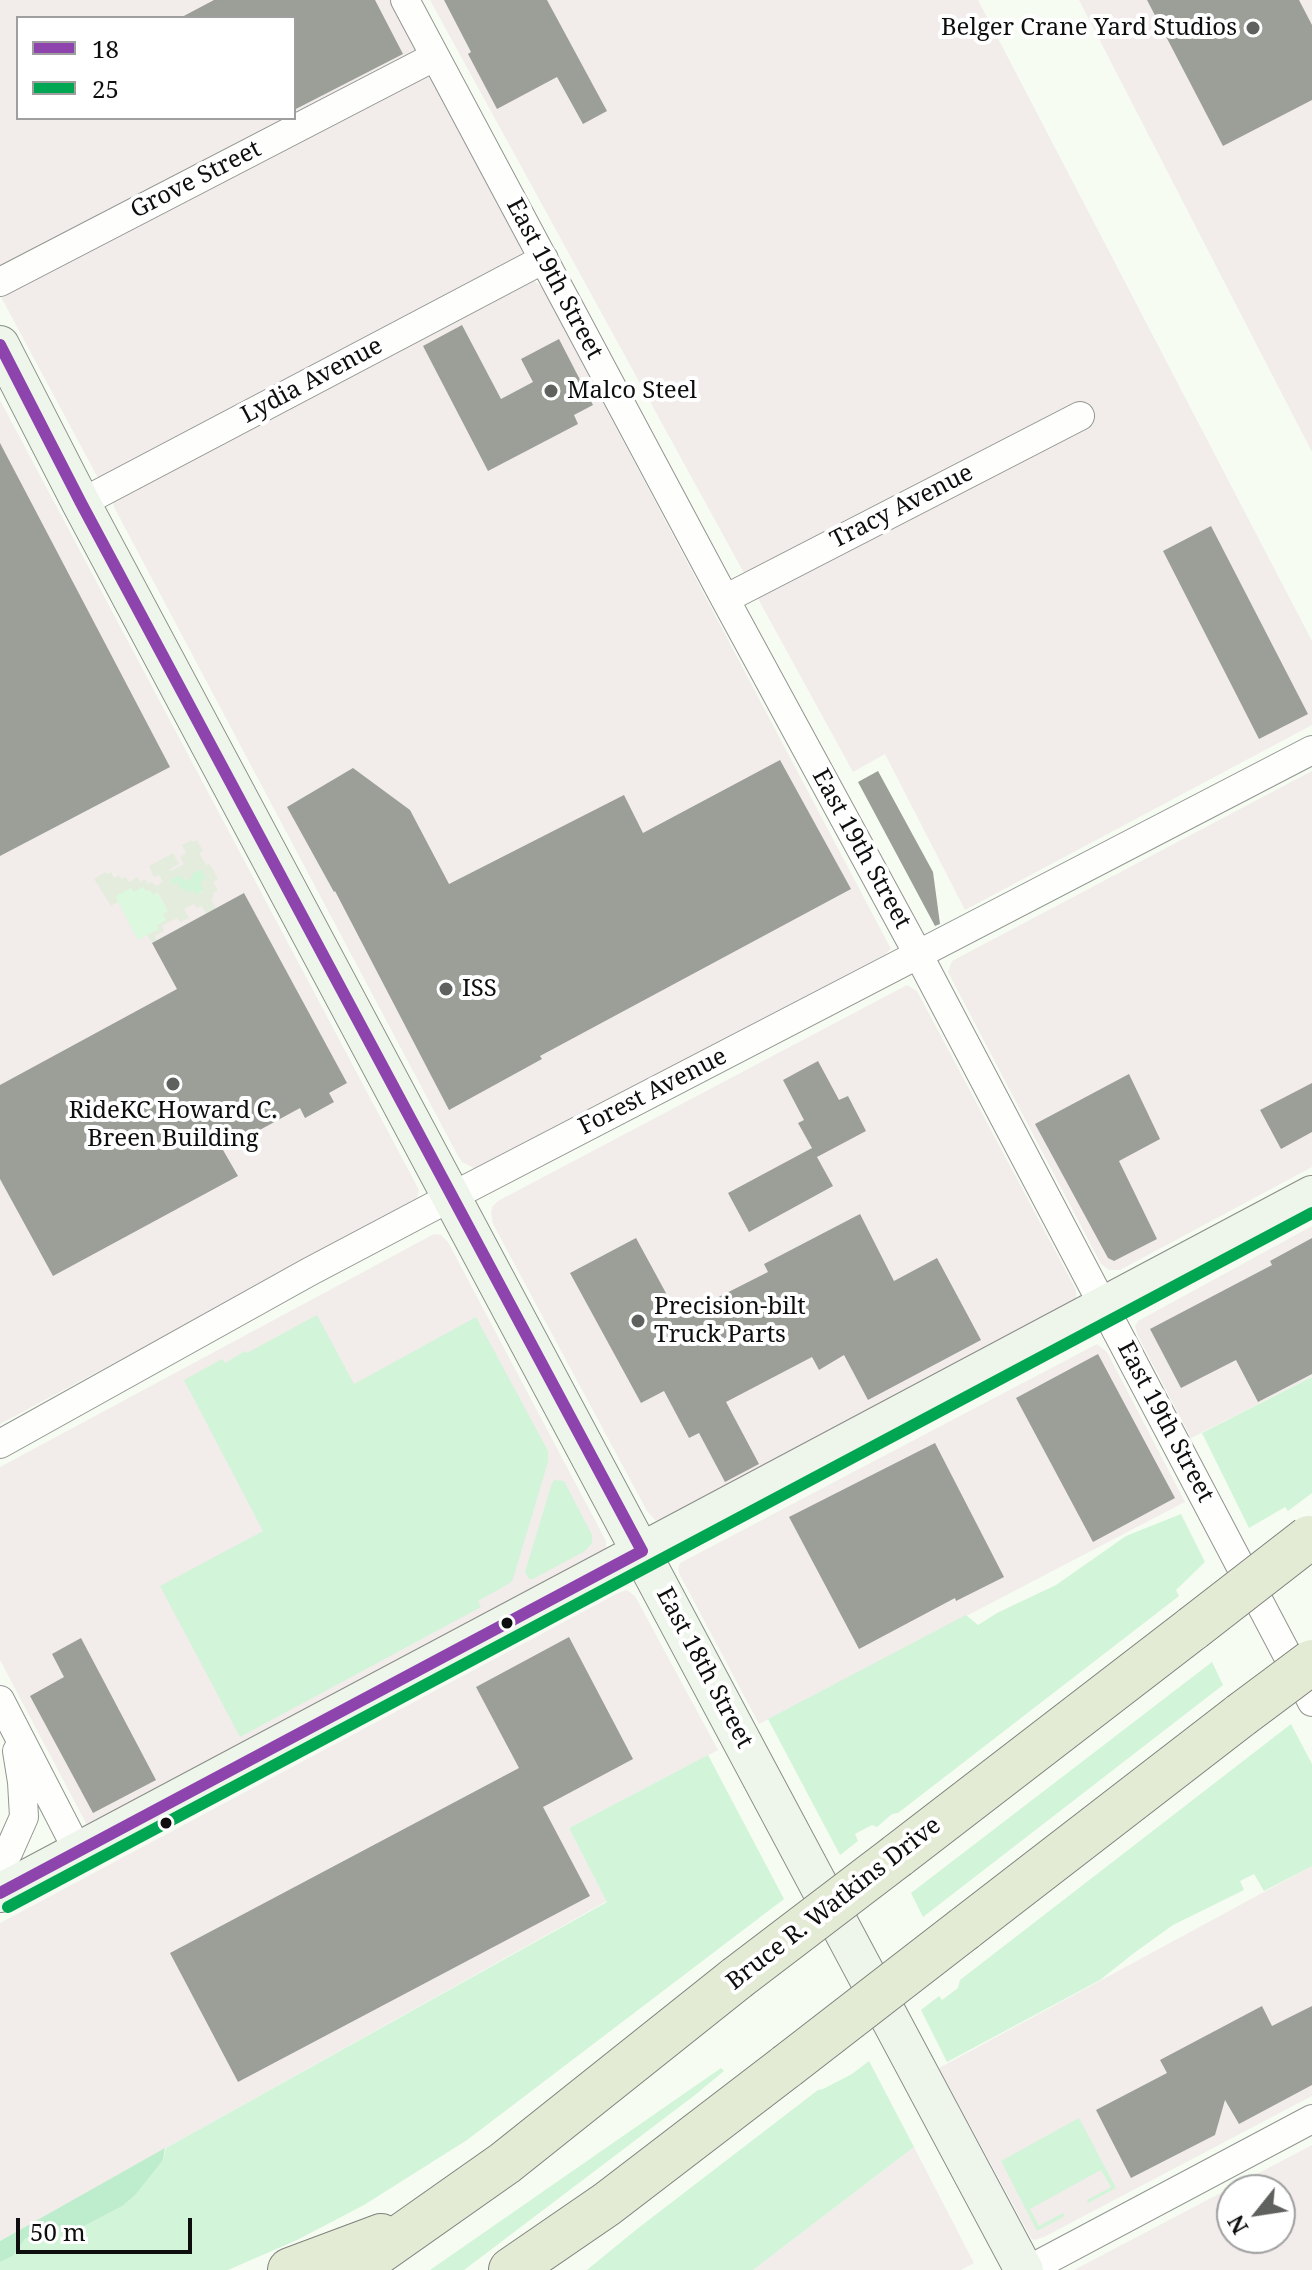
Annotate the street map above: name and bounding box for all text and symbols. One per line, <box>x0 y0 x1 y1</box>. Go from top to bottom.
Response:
place label: Belger Crane Yard Studios <box>941 14 1237 42</box>
legend <box>16 16 296 120</box>
marker: Belger Crane Yard Studios <box>1244 19 1262 37</box>
text: 18 <box>92 32 119 65</box>
text: 25 <box>92 72 119 105</box>
street label: Grove Street <box>126 135 266 225</box>
street label: East 19th Street <box>500 194 608 364</box>
street label: Lydia Avenue <box>236 332 388 430</box>
place label: Malco Steel <box>567 377 697 405</box>
marker: Malco Steel <box>542 382 560 400</box>
street label: Tracy Avenue <box>826 459 978 555</box>
street label: East 19th Street <box>805 764 917 934</box>
place label: ISS <box>462 975 497 1003</box>
marker: ISS <box>437 980 455 998</box>
street label: Forest Avenue <box>574 1042 732 1142</box>
marker: RideKC Howard C. Breen Building <box>164 1075 182 1093</box>
place label: RideKC Howard C. Breen Building <box>69 1097 277 1153</box>
place label: Precision-bilt Truck Parts <box>654 1293 806 1349</box>
marker: Precision-bilt Truck Parts <box>629 1312 647 1330</box>
street label: East 19th Street <box>1111 1337 1219 1507</box>
street label: East 18th Street <box>650 1583 758 1753</box>
unlabelled marker <box>499 1615 515 1631</box>
street label: Bruce R. Watkins Drive <box>721 1811 947 1997</box>
unlabelled marker <box>158 1815 174 1831</box>
north arrow <box>1216 2174 1296 2254</box>
scale bar <box>20 2202 196 2252</box>
text: N <box>1220 2210 1254 2240</box>
text: 50 m <box>30 2215 86 2248</box>

